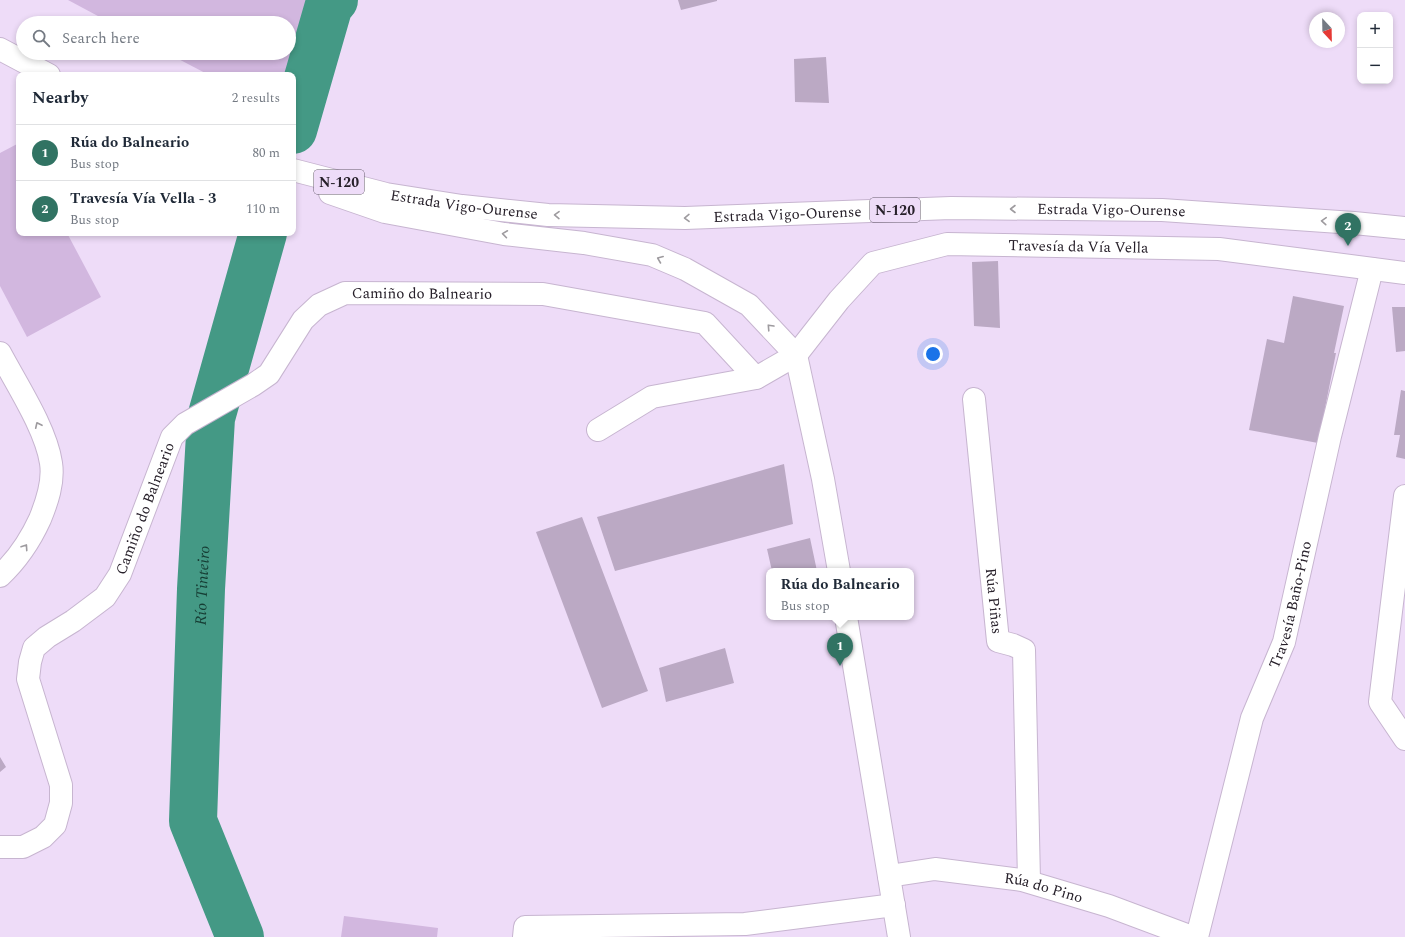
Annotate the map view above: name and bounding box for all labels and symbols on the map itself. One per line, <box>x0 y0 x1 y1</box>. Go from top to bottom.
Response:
north arrow <box>1309 12 1345 48</box>
road number: N-120 <box>314 170 364 194</box>
street label: Estrada Vigo-Ourense <box>389 184 539 226</box>
road number: N-120 <box>870 198 920 222</box>
street label: Estrada Vigo-Ourense <box>1037 198 1186 224</box>
street label: Estrada Vigo-Ourense <box>713 200 862 229</box>
one-way arrow <box>1010 205 1016 213</box>
one-way arrow <box>554 211 560 219</box>
pin: 2 <box>1335 213 1361 246</box>
one-way arrow <box>684 214 690 222</box>
one-way arrow <box>1321 217 1327 226</box>
one-way arrow <box>502 230 508 239</box>
street label: Travesía da Vía Vella <box>1008 234 1149 260</box>
one-way arrow <box>657 255 664 263</box>
street label: Camiño do Balneario <box>352 282 492 306</box>
one-way arrow <box>767 324 774 331</box>
your location <box>923 344 943 364</box>
one-way arrow <box>35 421 43 429</box>
street label: Camiño do Balneario <box>110 439 181 578</box>
street label: Travesía Baño-Pino <box>1263 539 1318 672</box>
one-way arrow <box>21 544 28 551</box>
water label: Río Tinteiro <box>189 545 217 626</box>
street label: Rúa Piñas <box>979 567 1008 635</box>
pin: 1 <box>827 633 853 666</box>
street label: Rúa do Pino <box>1003 867 1086 910</box>

